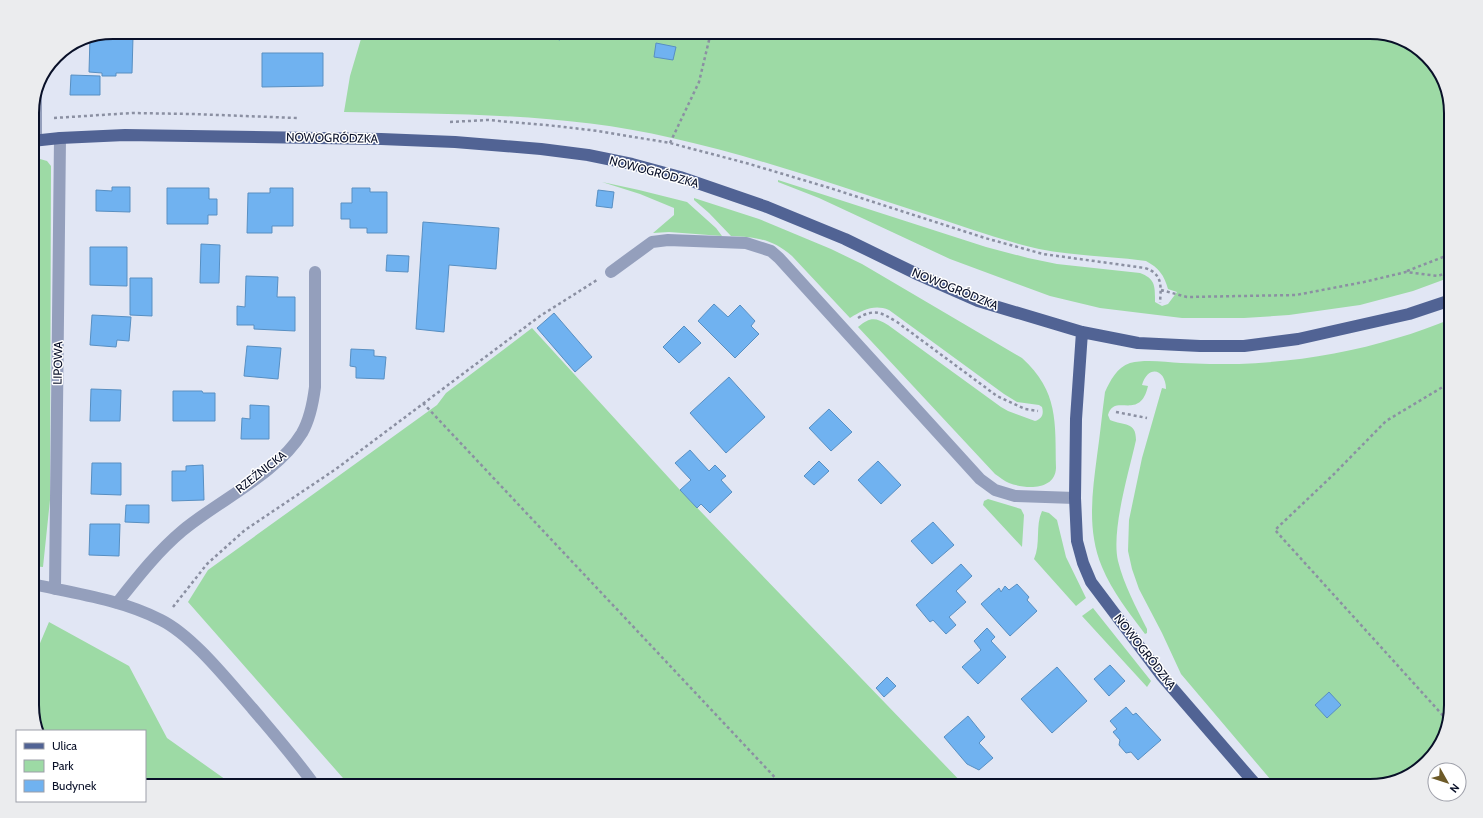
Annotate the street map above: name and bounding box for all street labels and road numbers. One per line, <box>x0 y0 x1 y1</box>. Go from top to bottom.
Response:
street label: NOWOGRÓDZKA <box>286 129 379 146</box>
street label: NOWOGRÓDZKA <box>608 152 701 191</box>
street label: NOWOGRÓDZKA <box>910 264 1001 313</box>
street label: LIPOWA <box>50 341 65 385</box>
street label: RZEŹNICKA <box>232 447 289 496</box>
street label: NOWOGRÓDZKA <box>1111 611 1180 693</box>

